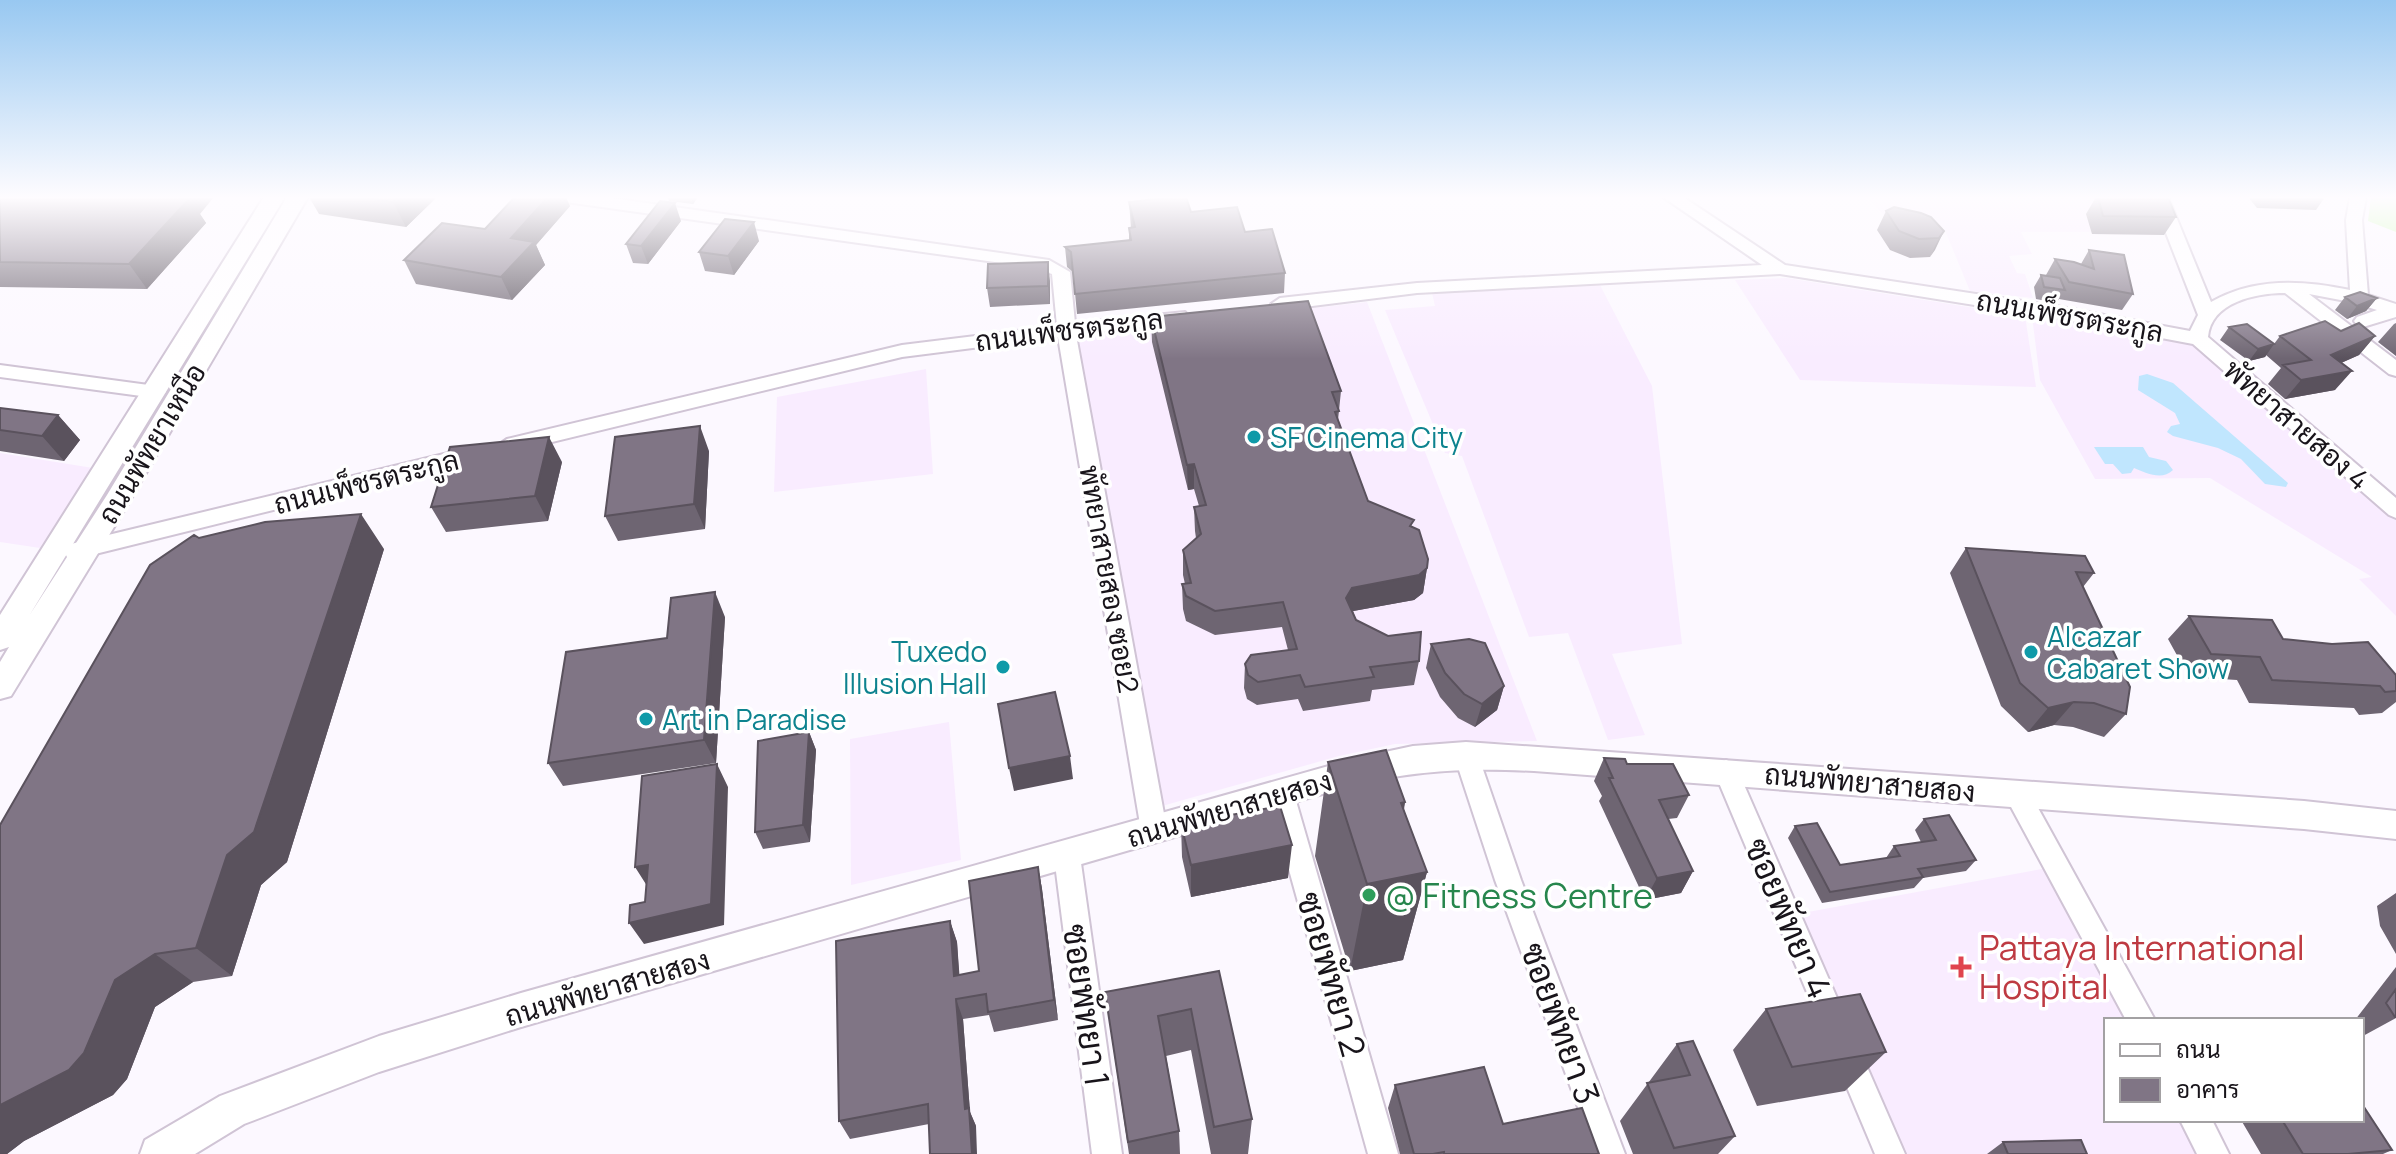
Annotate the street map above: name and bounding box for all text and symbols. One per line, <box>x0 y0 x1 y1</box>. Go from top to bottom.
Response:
street label: ถนนเพ็ชรตระกูล <box>1973 280 2166 352</box>
street label: ถนนเพ็ชรตระกูล <box>973 299 1165 361</box>
street label: พัทยาสายสอง 4 <box>2216 350 2378 498</box>
street label: ถนนพัทยาเหนือ <box>88 356 214 530</box>
place label: SF Cinema City <box>1270 418 1463 456</box>
marker: SF Cinema City <box>1245 428 1263 446</box>
street label: ถนนเพ็ชรตระกูล <box>270 440 463 524</box>
street label: พัทยาสายสอง ซอย2 <box>1071 462 1149 696</box>
place label: Alcazar Cabaret Show <box>2047 617 2229 687</box>
place label: Tuxedo Illusion Hall <box>843 632 987 702</box>
marker: Alcazar Cabaret Show <box>2022 643 2040 661</box>
marker: Tuxedo Illusion Hall <box>994 658 1012 676</box>
place label: Art in Paradise <box>662 700 847 738</box>
marker: Art in Paradise <box>637 710 655 728</box>
street label: ถนนพัทยาสายสอง <box>1763 754 1977 810</box>
street label: ถนนพัทยาสายสอง <box>1122 761 1336 855</box>
street label: ซอยพัทยา 4 <box>1735 831 1843 1005</box>
place label: @ Fitness Centre <box>1385 872 1653 918</box>
street label: ซอยพัทยา 2 <box>1287 886 1377 1062</box>
marker: @ Fitness Centre <box>1360 886 1378 904</box>
street label: ซอยพัทยา 1 <box>1053 921 1121 1089</box>
place label: Pattaya International Hospital <box>1979 924 2305 1009</box>
street label: ซอยพัทยา 3 <box>1511 936 1611 1110</box>
street label: ถนนพัทยาสายสอง <box>500 940 714 1034</box>
marker: Pattaya International Hospital <box>1950 956 1972 978</box>
legend <box>2104 1018 2364 1122</box>
text: ถนน <box>2176 1032 2221 1065</box>
text: อาคาร <box>2176 1072 2239 1105</box>

